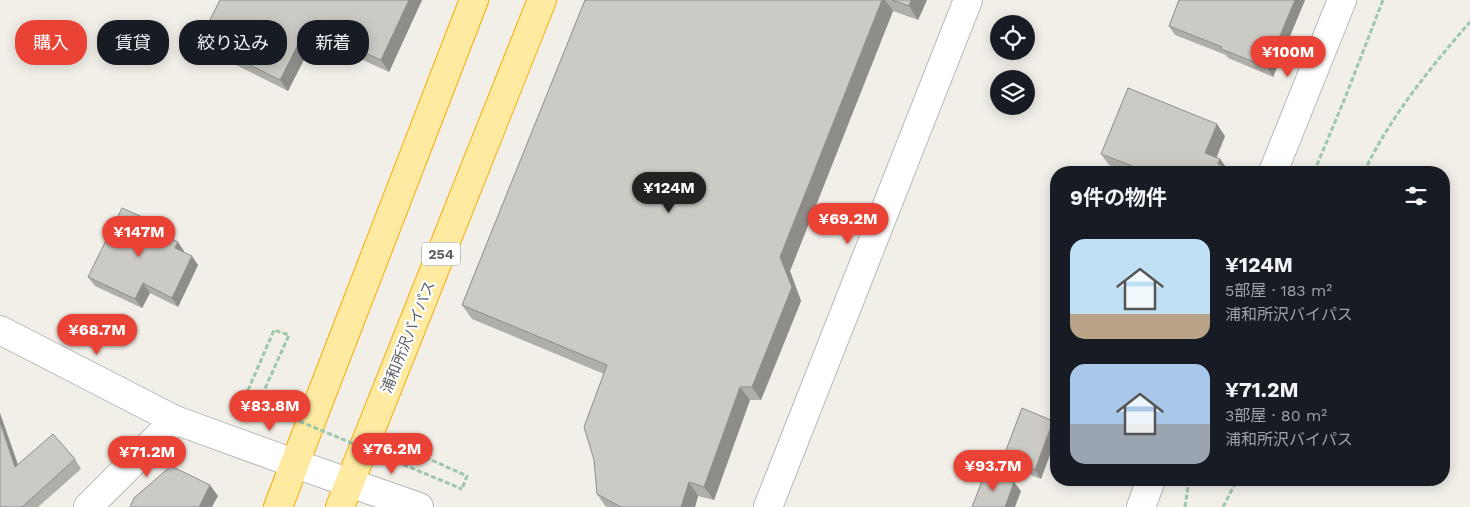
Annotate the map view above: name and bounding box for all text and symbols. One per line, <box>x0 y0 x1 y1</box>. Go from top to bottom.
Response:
map controls <box>990 15 1035 115</box>
button: locate <box>990 15 1035 60</box>
chip: 購入 <box>15 20 87 65</box>
chip: 賃貸 <box>97 20 169 65</box>
chip: 絞り込み <box>179 20 287 65</box>
chip: 新着 <box>297 20 369 65</box>
pin: ¥100M <box>1253 36 1323 78</box>
text: ¥100M <box>1262 42 1314 61</box>
button: layers <box>990 70 1035 115</box>
pin: ¥124M <box>634 172 704 214</box>
text: ¥124M <box>643 178 695 197</box>
icon: filters <box>1402 182 1430 210</box>
text: 9件の物件 <box>1070 185 1167 210</box>
pin: ¥69.2M <box>807 202 889 245</box>
text: ¥69.2M <box>818 209 878 228</box>
pin: ¥147M <box>104 216 174 258</box>
text: ¥147M <box>113 222 165 241</box>
road number: 254 <box>422 242 460 266</box>
text: ¥124M <box>1225 252 1293 277</box>
icon: home <box>1110 259 1170 319</box>
street label: 浦和所沢バイパス <box>377 278 439 396</box>
text: 5部屋 · 183 m² <box>1225 281 1332 300</box>
text: 浦和所沢バイパス <box>1225 305 1353 324</box>
pin: ¥68.7M <box>56 314 138 356</box>
text: ¥68.7M <box>68 320 126 339</box>
text: ¥71.2M <box>1225 377 1299 402</box>
icon: home <box>1110 384 1170 444</box>
pin: ¥83.8M <box>229 390 311 432</box>
text: ¥83.8M <box>240 396 300 415</box>
text: 3部屋 · 80 m² <box>1225 406 1327 425</box>
text: 浦和所沢バイパス <box>1225 430 1353 449</box>
pin: ¥76.2M <box>351 432 433 475</box>
pin: ¥71.2M <box>106 436 188 478</box>
text: ¥76.2M <box>363 439 421 458</box>
text: ¥71.2M <box>119 442 175 461</box>
pin: ¥93.7M <box>952 450 1034 492</box>
text: ¥93.7M <box>965 456 1022 475</box>

